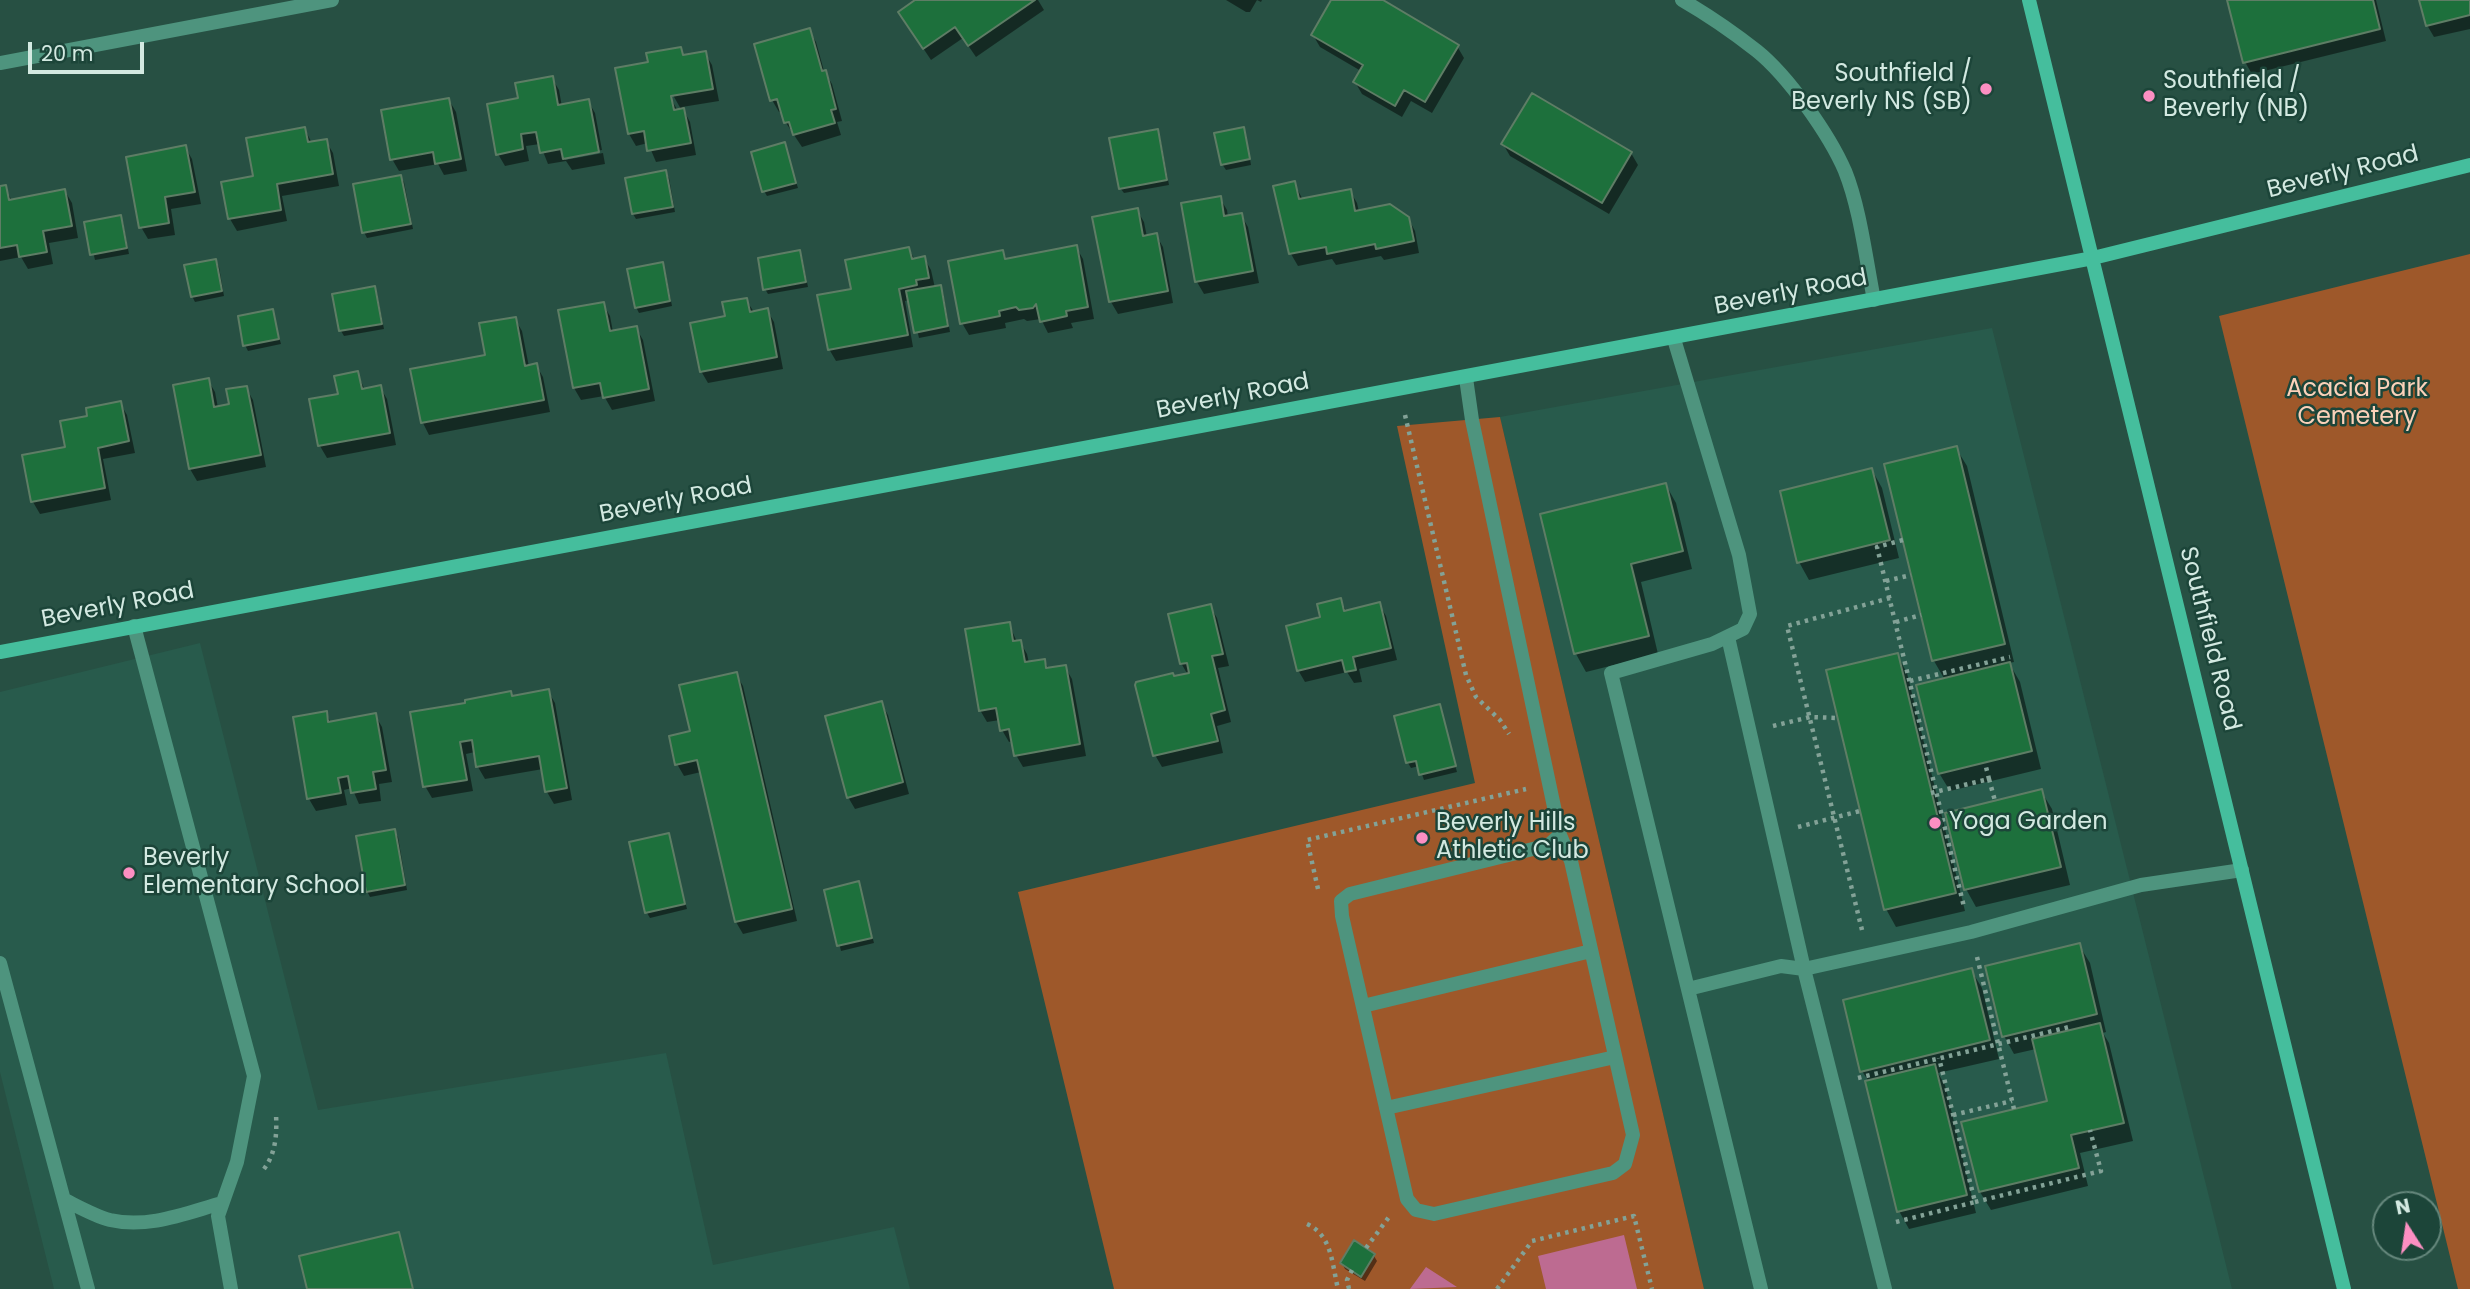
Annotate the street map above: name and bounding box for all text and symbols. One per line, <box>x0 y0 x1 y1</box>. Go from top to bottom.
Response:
scale bar <box>32 28 147 72</box>
text: 20 m <box>41 39 94 68</box>
place label: Southfield / Beverly NS (SB) <box>1791 61 1972 117</box>
place label: Southfield / Beverly (NB) <box>2163 68 2309 124</box>
marker: Southfield / Beverly NS (SB) <box>1978 81 1994 97</box>
marker: Southfield / Beverly (NB) <box>2141 88 2157 104</box>
street label: Beverly Road <box>2264 140 2422 206</box>
street label: Beverly Road <box>1712 264 1870 322</box>
street label: Beverly Road <box>1154 368 1312 426</box>
park label: Acacia Park Cemetery <box>2286 376 2428 432</box>
street label: Beverly Road <box>597 472 755 530</box>
street label: Southfield Road <box>2172 544 2246 734</box>
street label: Beverly Road <box>39 577 197 635</box>
place label: Yoga Garden <box>1949 809 2108 837</box>
place label: Beverly Hills Athletic Club <box>1436 810 1589 866</box>
marker: Yoga Garden <box>1927 815 1943 831</box>
marker: Beverly Hills Athletic Club <box>1414 830 1430 846</box>
place label: Beverly Elementary School <box>143 845 366 901</box>
marker: Beverly Elementary School <box>121 865 137 881</box>
north arrow <box>2372 1191 2442 1261</box>
text: N <box>2393 1192 2413 1222</box>

